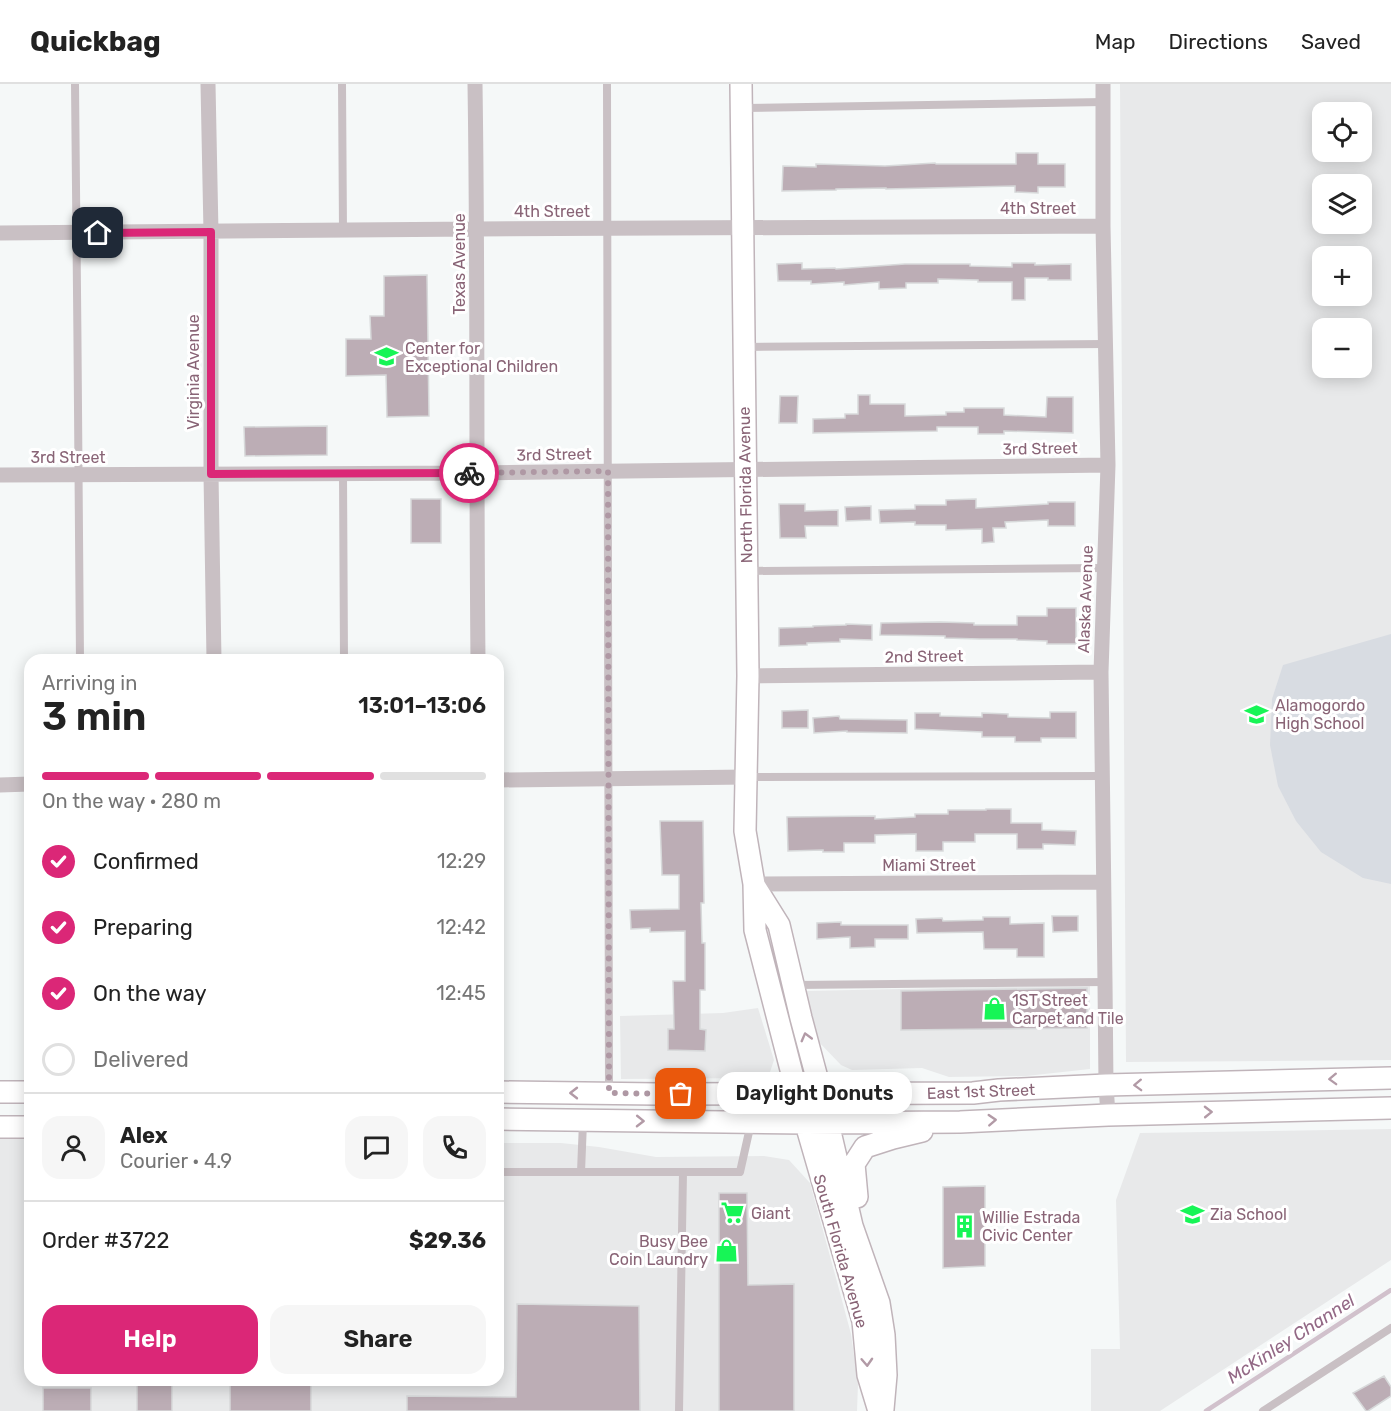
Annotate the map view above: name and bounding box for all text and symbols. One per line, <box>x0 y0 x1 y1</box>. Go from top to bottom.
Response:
text: Quickbag <box>30 25 161 58</box>
text: Map <box>1095 29 1136 54</box>
text: Directions <box>1169 29 1268 54</box>
text: Saved <box>1301 29 1361 54</box>
map controls <box>1312 102 1372 378</box>
button: locate <box>1312 102 1372 162</box>
button: layers <box>1312 174 1372 234</box>
street label: 4th Street <box>1000 199 1076 218</box>
street label: 4th Street <box>514 202 590 221</box>
pin <box>72 207 123 258</box>
street label: Texas Avenue <box>450 213 469 315</box>
icon: home <box>81 216 114 249</box>
button: + <box>1312 246 1372 306</box>
street label: Virginia Avenue <box>184 314 203 430</box>
button: − <box>1312 318 1372 378</box>
place label: Center for Exceptional Children <box>405 339 558 376</box>
school or university icon: Center for Exceptional Children <box>374 344 400 370</box>
street label: North Florida Avenue <box>735 407 756 563</box>
street label: 3rd Street <box>1002 438 1078 459</box>
courier <box>439 443 499 503</box>
street label: 3rd Street <box>516 444 592 465</box>
street label: 3rd Street <box>30 448 106 467</box>
icon: bike <box>453 457 486 490</box>
street label: Alaska Avenue <box>1074 545 1097 653</box>
street label: 2nd Street <box>884 646 964 667</box>
text: Arriving in <box>42 671 137 695</box>
text: 13:01–13:06 <box>358 692 486 719</box>
text: 3 min <box>42 694 147 740</box>
place label: Alamogordo High School <box>1275 696 1365 733</box>
school or university icon: Alamogordo High School <box>1244 701 1270 727</box>
text: On the way · 280 m <box>42 789 221 813</box>
icon: check <box>42 845 75 878</box>
text: Confirmed <box>93 848 199 875</box>
text: 12:29 <box>437 849 486 873</box>
street label: Miami Street <box>882 856 976 875</box>
icon: check <box>42 911 75 944</box>
text: Preparing <box>93 914 193 941</box>
text: 12:42 <box>436 915 486 939</box>
icon: check <box>42 977 75 1010</box>
text: On the way <box>93 980 207 1007</box>
text: 12:45 <box>436 981 486 1005</box>
place label: 1ST Street Carpet and Tile <box>1012 991 1124 1028</box>
shop icon: 1ST Street Carpet and Tile <box>981 996 1007 1022</box>
one-way arrow <box>801 1032 813 1042</box>
text: Delivered <box>93 1046 189 1073</box>
pin <box>655 1068 706 1119</box>
callout: Daylight Donuts <box>717 1073 912 1115</box>
one-way arrow <box>1328 1073 1337 1086</box>
icon: bag <box>664 1077 697 1110</box>
one-way arrow <box>1133 1078 1142 1091</box>
street label: East 1st Street <box>927 1080 1035 1103</box>
text: Daylight Donuts <box>736 1081 893 1105</box>
one-way arrow <box>569 1087 578 1099</box>
one-way arrow <box>1203 1106 1212 1119</box>
one-way arrow <box>988 1114 997 1127</box>
one-way arrow <box>636 1115 645 1127</box>
button: person <box>42 1116 105 1179</box>
button: chat <box>345 1116 408 1179</box>
button: phone <box>423 1116 486 1179</box>
text: Alex <box>120 1122 168 1149</box>
text: Courier · 4.9 <box>120 1149 232 1173</box>
street label: South Florida Avenue <box>809 1172 872 1330</box>
supermarket icon: Giant <box>720 1200 746 1226</box>
school or university icon: Zia School <box>1179 1201 1205 1227</box>
place label: Giant <box>751 1204 790 1223</box>
place label: Zia School <box>1210 1205 1287 1224</box>
place label: Willie Estrada Civic Center <box>982 1208 1080 1245</box>
building icon: Willie Estrada Civic Center <box>951 1213 977 1239</box>
text: Order #3722 <box>42 1227 169 1254</box>
text: $29.36 <box>409 1227 486 1254</box>
place label: Busy Bee Coin Laundry <box>609 1232 708 1269</box>
shop icon: Busy Bee Coin Laundry <box>713 1237 739 1263</box>
water label: McKinley Channel <box>1223 1289 1360 1389</box>
button: Help <box>42 1305 258 1374</box>
button: Share <box>270 1305 486 1374</box>
one-way arrow <box>861 1358 874 1367</box>

